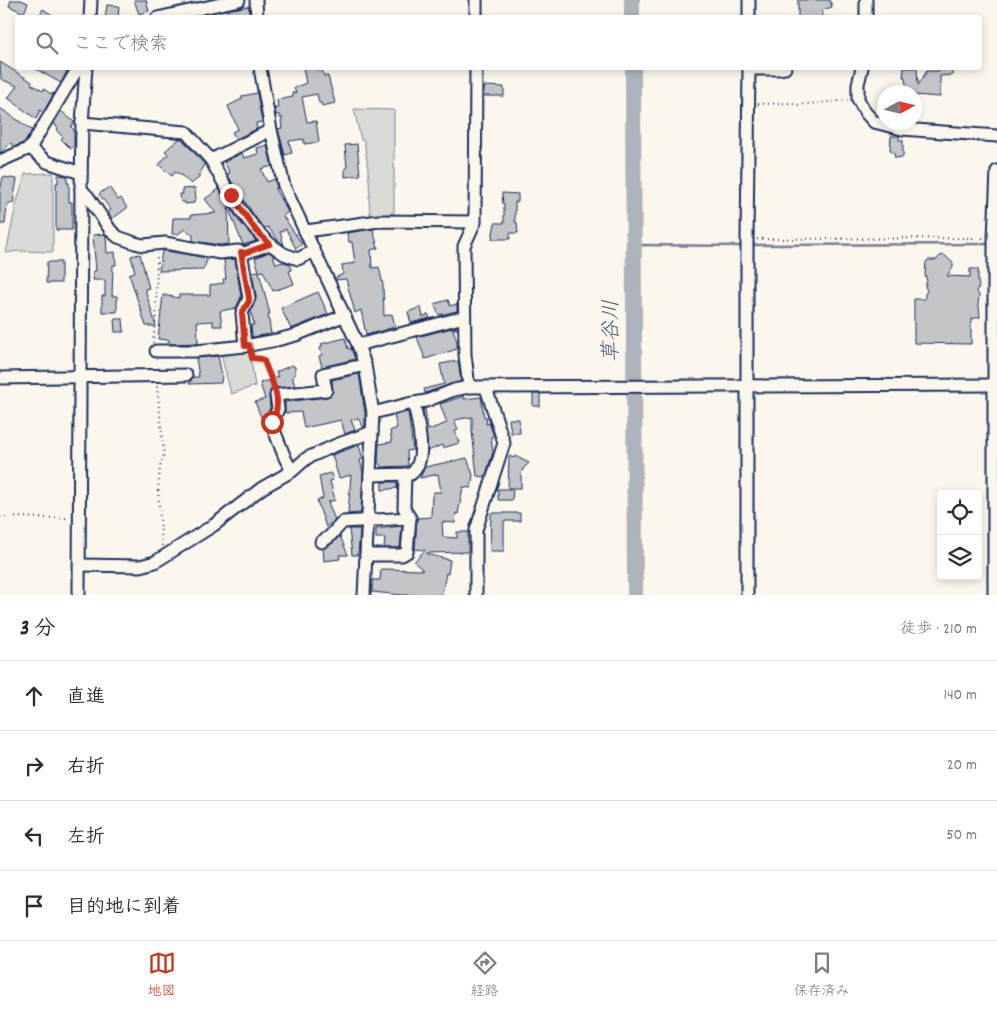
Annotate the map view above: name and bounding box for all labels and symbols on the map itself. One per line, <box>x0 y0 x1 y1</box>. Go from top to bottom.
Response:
north arrow <box>877 85 922 130</box>
route end <box>220 184 243 207</box>
water label: 草谷川 <box>598 300 628 363</box>
route start <box>261 411 284 434</box>

